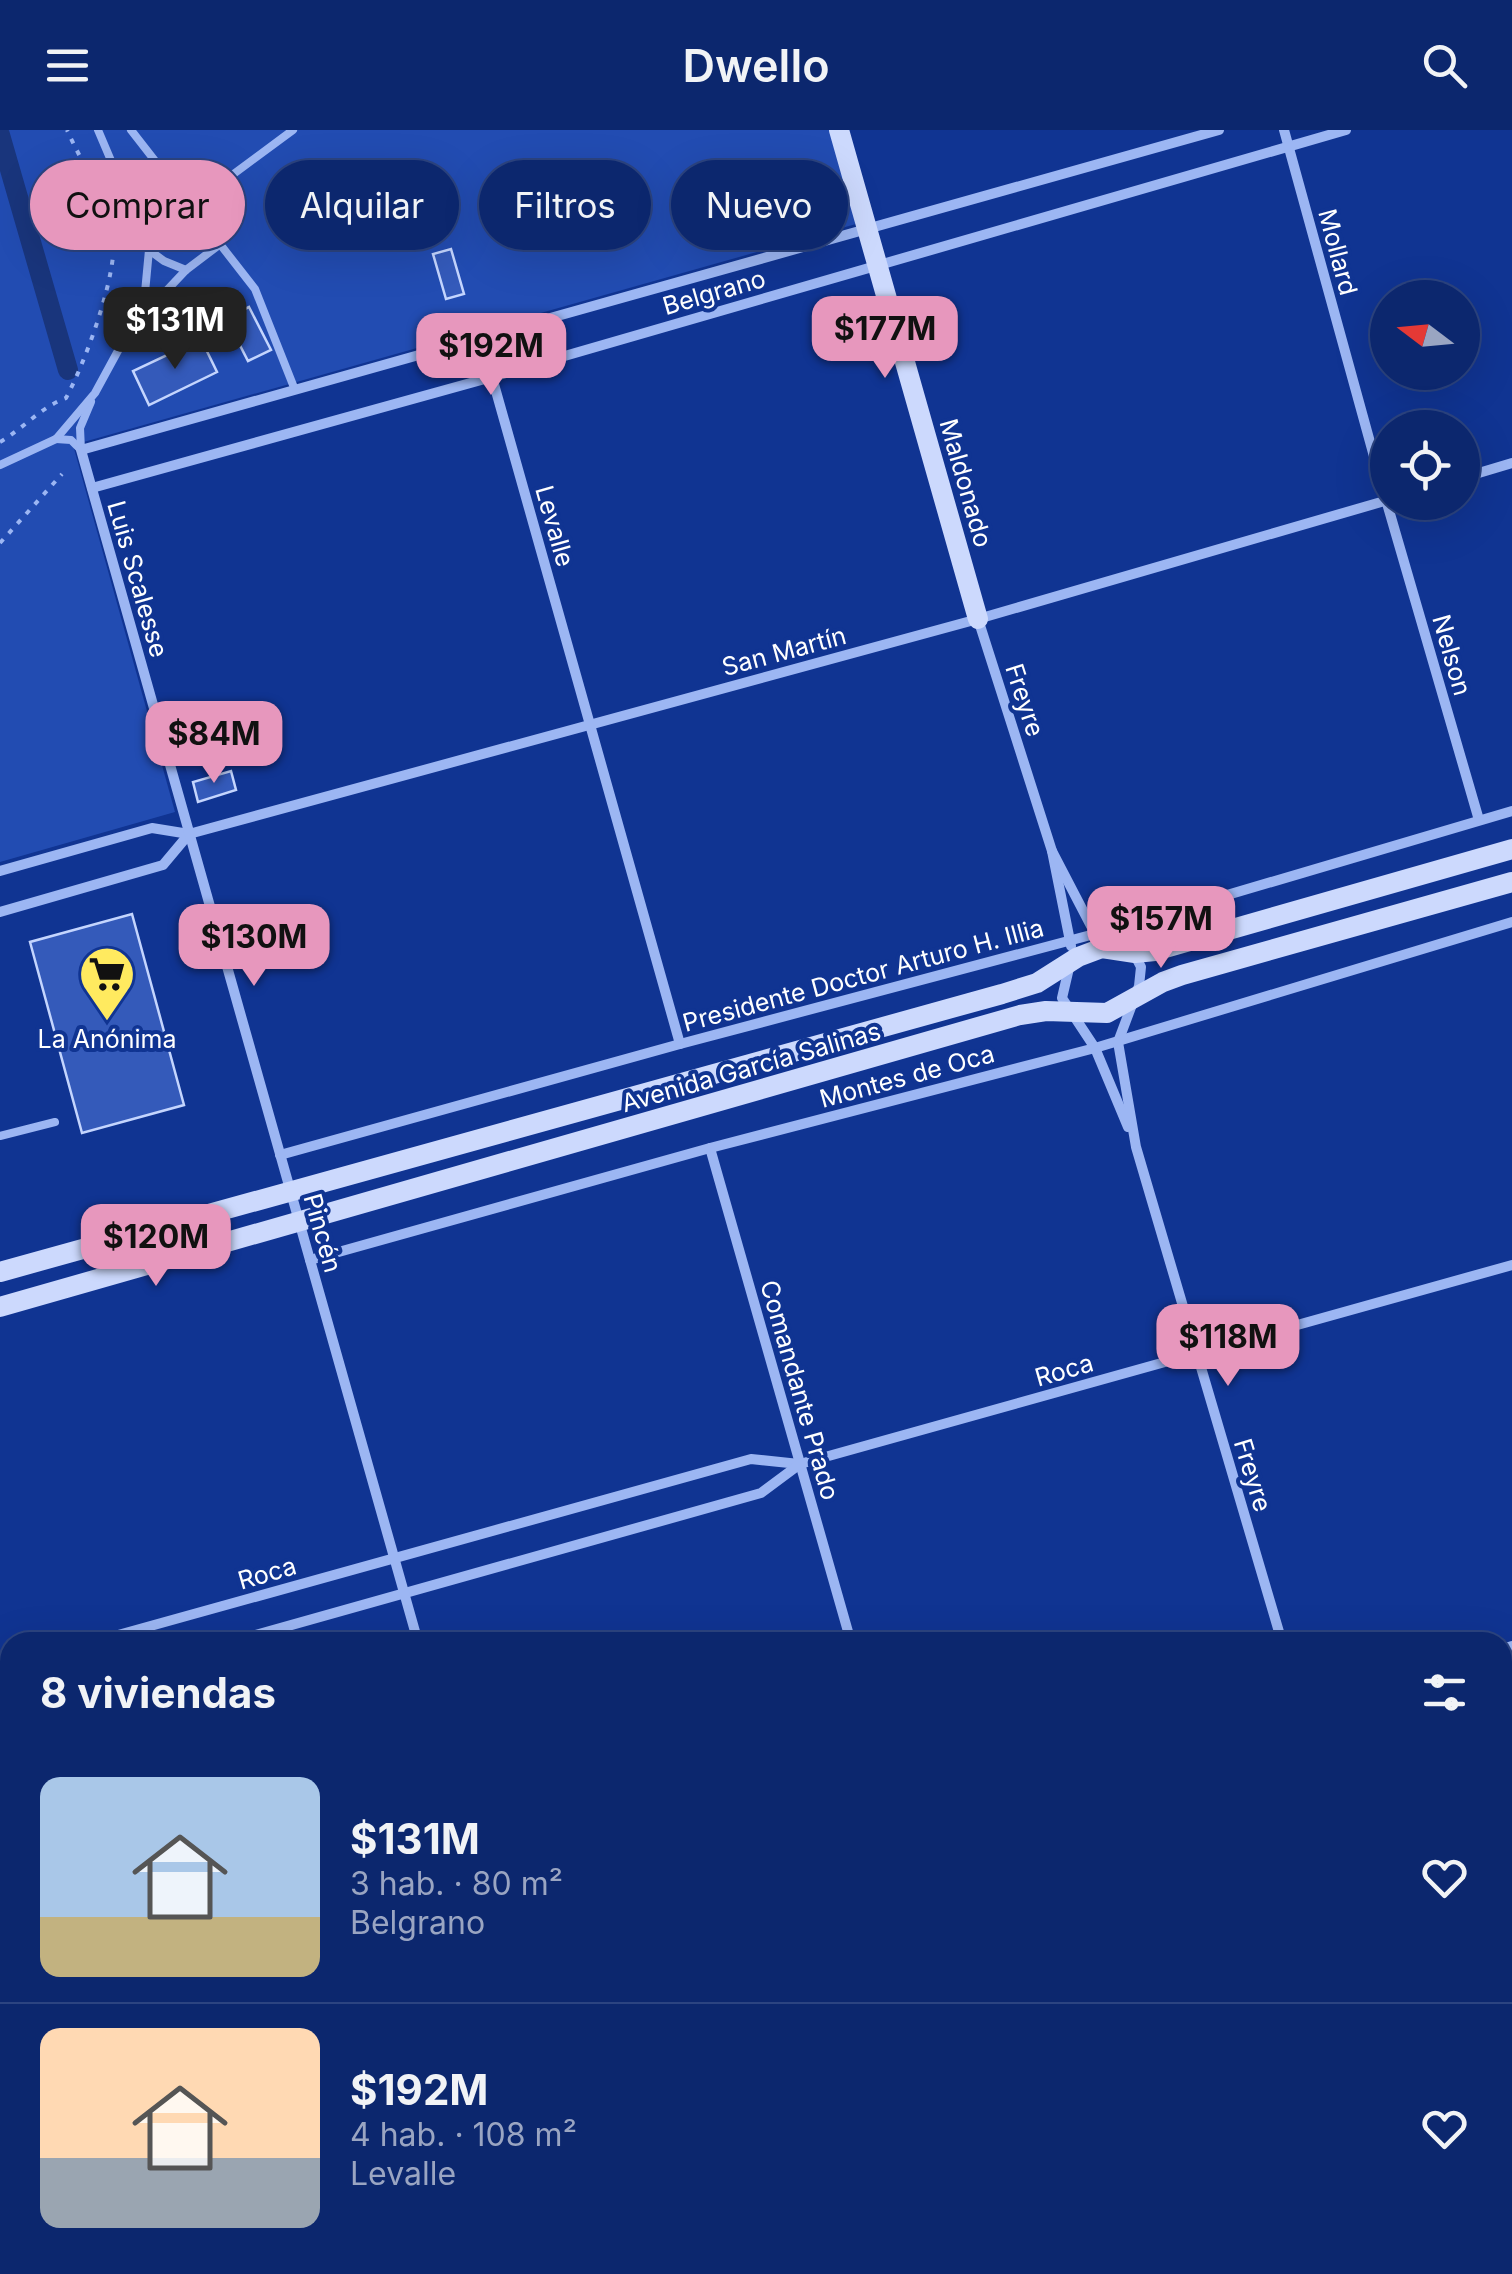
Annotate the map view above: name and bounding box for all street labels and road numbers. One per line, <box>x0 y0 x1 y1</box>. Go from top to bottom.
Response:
street label: Mollard <box>1312 206 1364 298</box>
street label: Belgrano <box>659 263 769 321</box>
street label: Maldonado <box>933 415 999 551</box>
street label: Levalle <box>529 482 581 570</box>
street label: Luis Scalesse <box>101 497 175 661</box>
street label: Nelson <box>1426 611 1478 699</box>
street label: San Martín <box>719 620 849 682</box>
street label: Freyre <box>999 660 1051 740</box>
street label: Presidente Doctor Arturo H. Illia <box>679 912 1047 1038</box>
street label: Avenida García Salinas <box>618 1016 884 1118</box>
street label: Montes de Oca <box>816 1038 998 1114</box>
street label: Pincén <box>297 1190 349 1276</box>
street label: Comandante Prado <box>754 1277 846 1503</box>
street label: Roca <box>1031 1347 1097 1393</box>
street label: Freyre <box>1228 1435 1278 1515</box>
street label: Roca <box>234 1550 300 1596</box>

